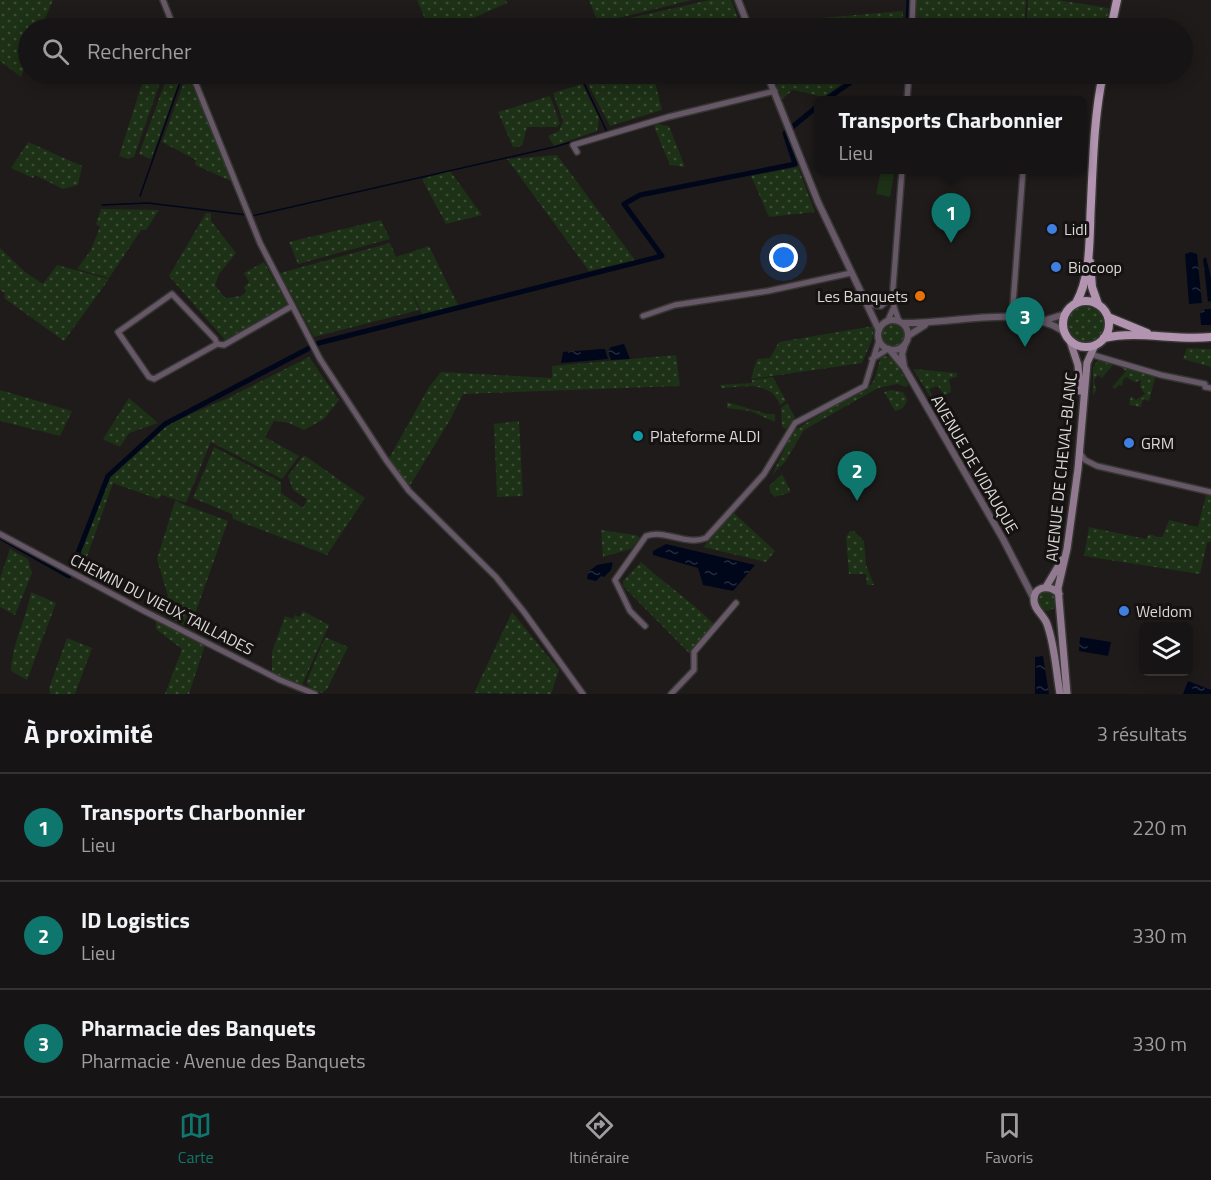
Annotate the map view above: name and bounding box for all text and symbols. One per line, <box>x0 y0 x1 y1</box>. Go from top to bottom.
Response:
search box <box>18 18 1193 84</box>
text: Rechercher <box>87 34 192 68</box>
icon: search <box>39 35 72 68</box>
popup <box>814 96 1087 174</box>
text: Transports Charbonnier <box>838 103 1063 137</box>
text: Lieu <box>838 137 873 168</box>
pin: 1 <box>932 194 970 243</box>
place label: Lidl <box>1064 217 1087 241</box>
marker: Lidl <box>1045 222 1059 236</box>
your location <box>769 243 798 272</box>
place label: Biocoop <box>1068 255 1122 279</box>
marker: Biocoop <box>1049 260 1063 274</box>
place label: Les Banquets <box>817 284 908 308</box>
marker: Les Banquets <box>913 289 927 303</box>
pin: 3 <box>1006 298 1044 347</box>
street label: AVENUE DE CHEVAL-BLANC <box>1039 371 1083 563</box>
street label: AVENUE DE VIDAUQUE <box>926 390 1025 538</box>
place label: Plateforme ALDI <box>650 424 760 448</box>
marker: Plateforme ALDI <box>631 429 645 443</box>
place label: GRM <box>1141 431 1174 455</box>
marker: GRM <box>1122 436 1136 450</box>
pin: 2 <box>838 452 876 501</box>
street label: CHEMIN DU VIEUX TAILLADES <box>66 547 258 661</box>
place label: Weldom <box>1136 599 1192 623</box>
marker: Weldom <box>1117 604 1131 618</box>
map controls <box>1139 622 1193 676</box>
button: layers <box>1139 622 1193 676</box>
text: À proximité <box>24 714 153 753</box>
text: 3 résultats <box>1097 718 1187 749</box>
text: Transports Charbonnier <box>81 795 305 829</box>
text: 1 <box>38 812 49 843</box>
text: 220 m <box>1132 812 1187 843</box>
text: Lieu <box>81 829 116 860</box>
text: ID Logistics <box>81 903 190 937</box>
text: 2 <box>38 920 49 951</box>
text: 330 m <box>1132 920 1187 951</box>
text: Lieu <box>81 937 116 968</box>
text: Pharmacie des Banquets <box>81 1011 316 1045</box>
text: 3 <box>38 1028 49 1059</box>
text: 330 m <box>1132 1028 1187 1059</box>
text: Pharmacie · Avenue des Banquets <box>81 1045 366 1076</box>
tab: Carte <box>178 1109 214 1169</box>
tab: Itinéraire <box>569 1109 629 1169</box>
tab: Favoris <box>985 1109 1033 1169</box>

